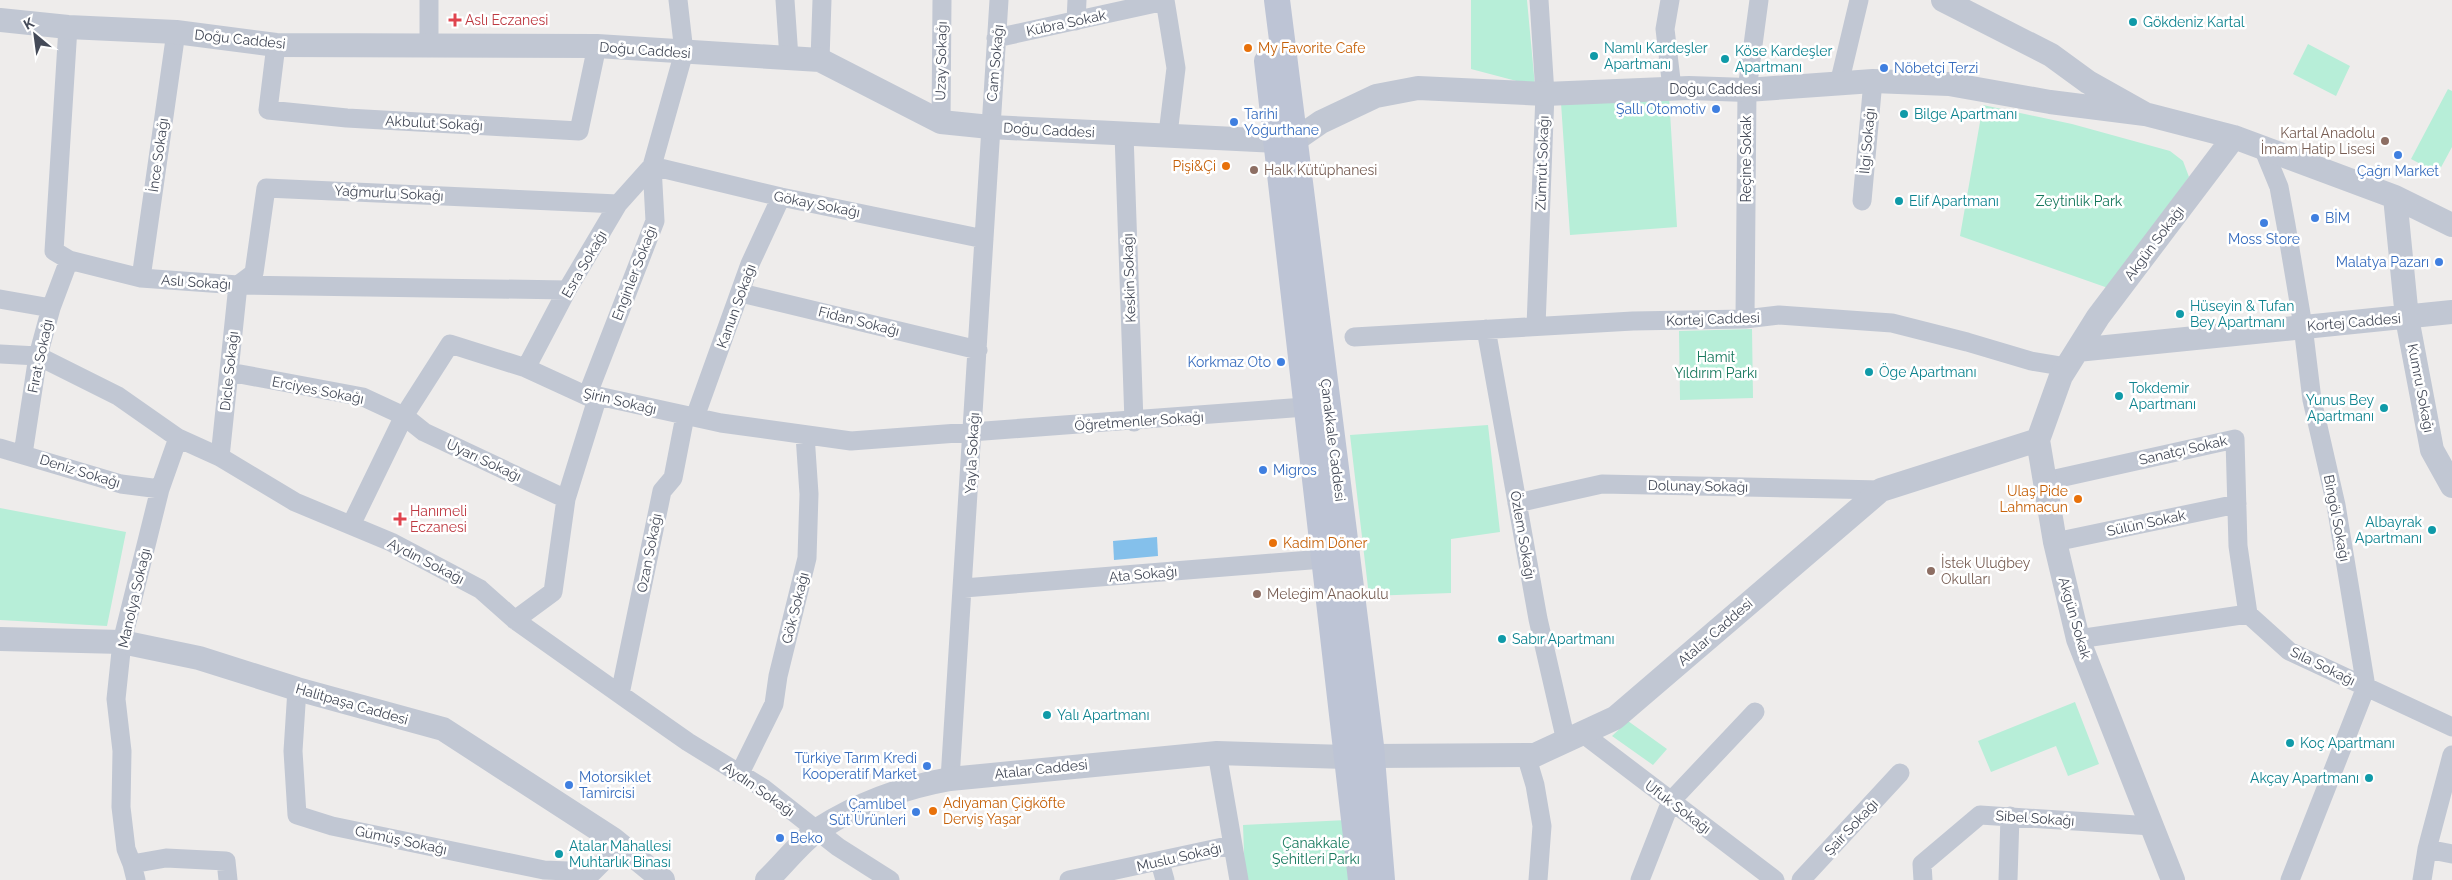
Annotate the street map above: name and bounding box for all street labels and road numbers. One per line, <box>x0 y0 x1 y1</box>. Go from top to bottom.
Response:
street label: Kübra Sokak <box>1025 7 1108 39</box>
street label: Uzay Sokağı <box>932 21 950 101</box>
street label: Cam Sokağı <box>984 24 1006 102</box>
street label: Doğu Caddesi <box>194 26 286 52</box>
street label: Doğu Caddesi <box>599 39 691 61</box>
street label: Doğu Caddesi <box>1669 81 1761 97</box>
street label: İlgi Sokağı <box>1854 107 1878 175</box>
street label: Akbulut Sokağı <box>385 112 483 134</box>
street label: Zümrüt Sokağı <box>1532 115 1552 211</box>
street label: Reçine Sokak <box>1738 115 1754 203</box>
street label: İnce Sokağı <box>143 117 171 193</box>
street label: Doğu Caddesi <box>1003 120 1095 140</box>
street label: Yağmurlu Sokağı <box>334 182 444 204</box>
street label: Gökay Sokağı <box>773 188 861 220</box>
street label: Akgün Sokağı <box>2121 203 2187 283</box>
street label: Enginler Sokağı <box>609 223 659 323</box>
street label: Esra Sokağı <box>558 228 610 300</box>
street label: Keskin Sokağı <box>1119 233 1139 323</box>
street label: Kanun Sokağı <box>713 262 759 350</box>
street label: Aslı Sokağı <box>160 272 232 292</box>
street label: Fidan Sokağı <box>817 303 901 339</box>
street label: Kortej Caddesi <box>1666 309 1760 329</box>
street label: Kortej Caddesi <box>2306 310 2402 334</box>
street label: Fırat Sokağı <box>24 318 56 394</box>
street label: Dicle Sokağı <box>217 330 241 412</box>
street label: Kumru Sokağı <box>2405 342 2437 434</box>
street label: Erciyes Sokağı <box>271 373 365 407</box>
street label: Çanakkale Caddesi <box>1318 378 1348 502</box>
street label: Şirin Sokağı <box>582 385 658 417</box>
street label: Öğretmenler Sokağı <box>1074 407 1204 434</box>
street label: Yayla Sokağı <box>962 412 982 494</box>
street label: Sanatçı Sokak <box>2137 432 2229 468</box>
street label: Uyarı Sokağı <box>444 436 524 484</box>
street label: Deniz Sokağı <box>38 451 122 491</box>
street label: Bingöl Sokağı <box>2321 473 2353 563</box>
street label: Dolunay Sokağı <box>1648 477 1748 495</box>
street label: Özlem Sokağı <box>1507 489 1541 580</box>
street label: Sülün Sokak <box>2105 507 2187 539</box>
street label: Ozan Sokağı <box>633 512 665 594</box>
street label: Aydın Sokağı <box>385 535 467 587</box>
street label: Manolya Sokağı <box>115 546 153 650</box>
street label: Ata Sokağı <box>1108 563 1178 585</box>
street label: Gök Sokağı <box>778 571 812 645</box>
street label: Akgün Sokak <box>2056 575 2094 661</box>
street label: Atalar Caddesi <box>1674 595 1756 669</box>
street label: Sıla Sokağı <box>2288 643 2358 689</box>
street label: Halitpaşa Caddesi <box>294 680 410 728</box>
street label: Atalar Caddesi <box>994 756 1088 782</box>
street label: Aydın Sokağı <box>720 759 798 819</box>
street label: Ufuk Sokağı <box>1642 777 1714 837</box>
street label: Şair Sokağı <box>1821 796 1881 858</box>
street label: Sibel Sokağı <box>1995 807 2075 829</box>
street label: Gümüş Sokağı <box>354 822 448 858</box>
street label: Muslu Sokağı <box>1135 839 1223 875</box>

